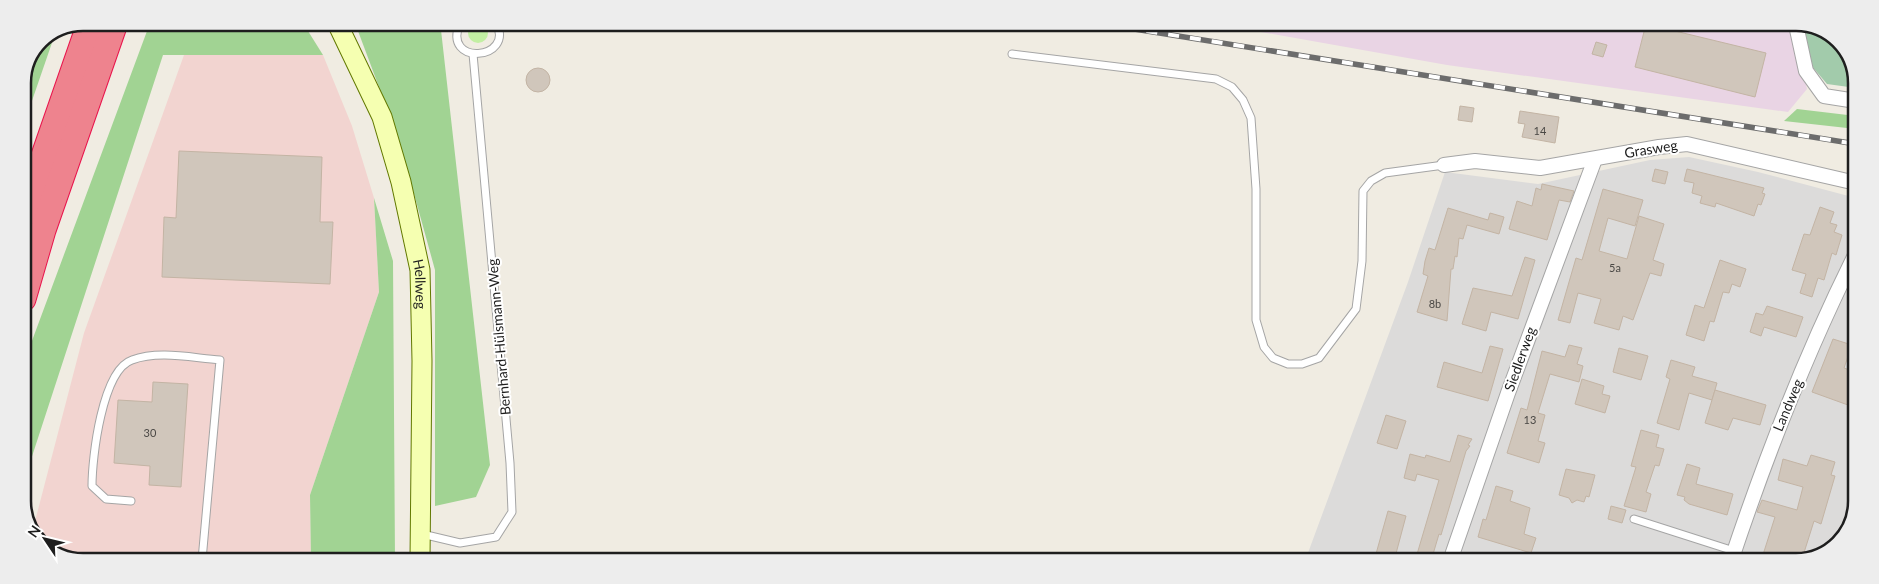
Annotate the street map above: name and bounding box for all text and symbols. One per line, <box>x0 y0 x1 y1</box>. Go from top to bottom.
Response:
house number: 14 <box>1534 124 1547 137</box>
street label: Grasweg <box>1623 136 1679 161</box>
street label: Hellweg <box>410 257 430 309</box>
street label: Bernhard-Hülsmann-Weg <box>483 258 514 416</box>
house number: 5a <box>1609 261 1621 274</box>
house number: 8b <box>1429 297 1441 310</box>
street label: Siedlerweg <box>1500 324 1539 393</box>
street label: Landweg <box>1769 376 1806 434</box>
house number: 13 <box>1524 413 1536 426</box>
house number: 30 <box>144 426 157 439</box>
north arrow <box>20 514 70 564</box>
text: N <box>24 522 44 541</box>

